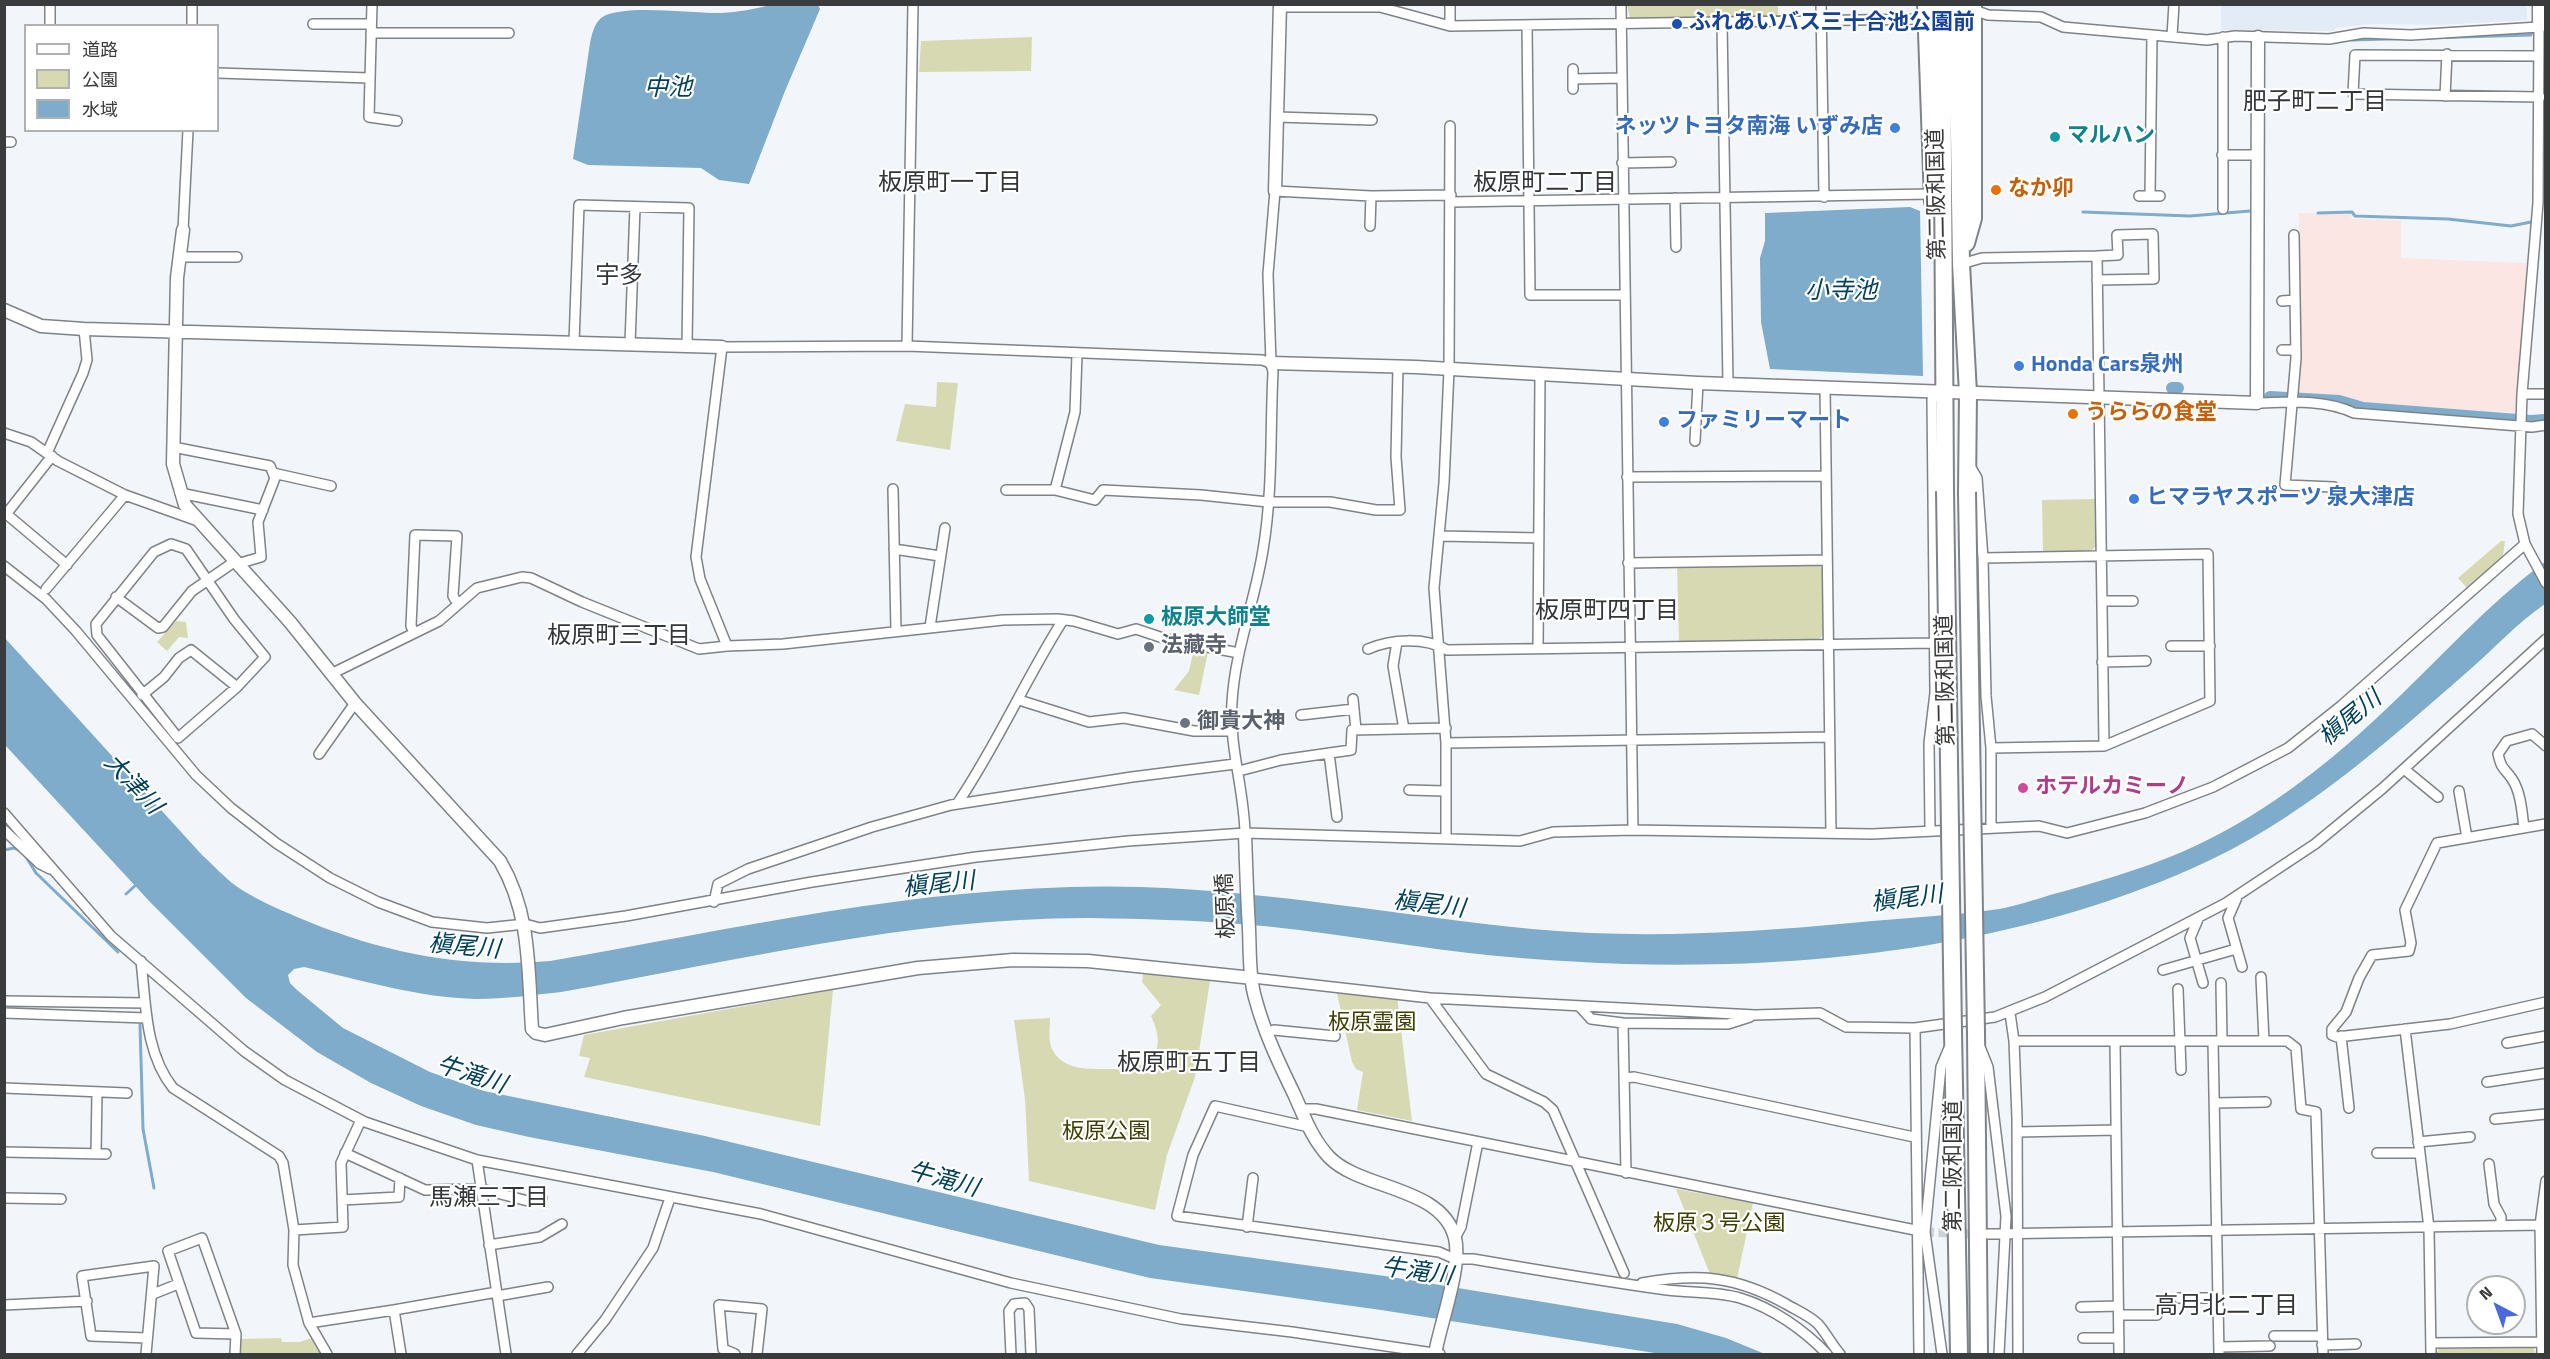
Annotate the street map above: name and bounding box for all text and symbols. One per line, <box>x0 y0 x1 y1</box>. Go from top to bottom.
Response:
place label: ふれあいバス三十合池公園前 <box>1689 11 1975 37</box>
marker: ふれあいバス三十合池公園前 <box>1670 17 1684 31</box>
legend <box>24 24 219 132</box>
text: 道路 <box>82 36 118 63</box>
text: 公園 <box>82 66 118 93</box>
water label: 中池 <box>644 75 692 103</box>
district label: 肥子町二丁目 <box>2243 89 2387 117</box>
text: 水域 <box>82 96 118 123</box>
place label: ネッツトヨタ南海 いずみ店 <box>1614 115 1883 141</box>
marker: ネッツトヨタ南海 いずみ店 <box>1888 121 1902 135</box>
place label: マルハン <box>2067 124 2155 150</box>
street label: 第二阪和国道 <box>1924 128 1952 260</box>
marker: マルハン <box>2048 130 2062 144</box>
district label: 板原町一丁目 <box>878 170 1022 198</box>
district label: 板原町二丁目 <box>1473 170 1617 198</box>
place label: なか卯 <box>2008 177 2074 203</box>
marker: なか卯 <box>1989 183 2003 197</box>
district label: 宇多 <box>595 263 643 291</box>
water label: 小寺池 <box>1805 278 1877 306</box>
place label: Honda Cars泉州 <box>2031 353 2184 379</box>
marker: Honda Cars泉州 <box>2012 359 2026 373</box>
place label: うららの食堂 <box>2085 401 2217 427</box>
marker: うららの食堂 <box>2066 407 2080 421</box>
place label: ファミリーマート <box>1676 409 1852 435</box>
marker: ファミリーマート <box>1657 415 1671 429</box>
place label: ヒマラヤスポーツ 泉大津店 <box>2146 486 2415 512</box>
marker: ヒマラヤスポーツ 泉大津店 <box>2127 492 2141 506</box>
district label: 板原町四丁目 <box>1535 598 1679 626</box>
place label: 板原大師堂 <box>1161 606 1271 632</box>
marker: 板原大師堂 <box>1142 612 1156 626</box>
street label: 第二阪和国道 <box>1933 614 1961 746</box>
district label: 板原町三丁目 <box>547 623 691 651</box>
place label: 法藏寺 <box>1161 634 1227 660</box>
marker: 法藏寺 <box>1142 640 1156 654</box>
water label: 槇尾川 <box>2314 685 2388 753</box>
place label: 御貴大神 <box>1197 710 1285 736</box>
marker: 御貴大神 <box>1178 716 1192 730</box>
water label: 大津川 <box>97 749 167 821</box>
place label: ホテルカミーノ <box>2035 775 2189 801</box>
marker: ホテルカミーノ <box>2016 781 2030 795</box>
water label: 槇尾川 <box>902 868 976 904</box>
street label: 板原橋 <box>1213 873 1241 939</box>
water label: 槇尾川 <box>1870 881 1944 919</box>
water label: 槇尾川 <box>1392 887 1466 925</box>
water label: 槇尾川 <box>427 931 501 965</box>
park label: 板原霊園 <box>1328 1011 1416 1037</box>
district label: 板原町五丁目 <box>1117 1050 1261 1078</box>
water label: 牛滝川 <box>432 1051 510 1101</box>
street label: 第二阪和国道 <box>1942 1100 1968 1232</box>
park label: 板原公園 <box>1062 1120 1150 1146</box>
water label: 牛滝川 <box>904 1158 982 1204</box>
district label: 馬瀬三丁目 <box>429 1185 549 1213</box>
park label: 板原３号公園 <box>1653 1212 1785 1238</box>
water label: 牛滝川 <box>1379 1254 1455 1292</box>
north arrow <box>2466 1275 2526 1335</box>
text: N <box>2473 1280 2498 1306</box>
district label: 高月北二丁目 <box>2154 1293 2298 1321</box>

